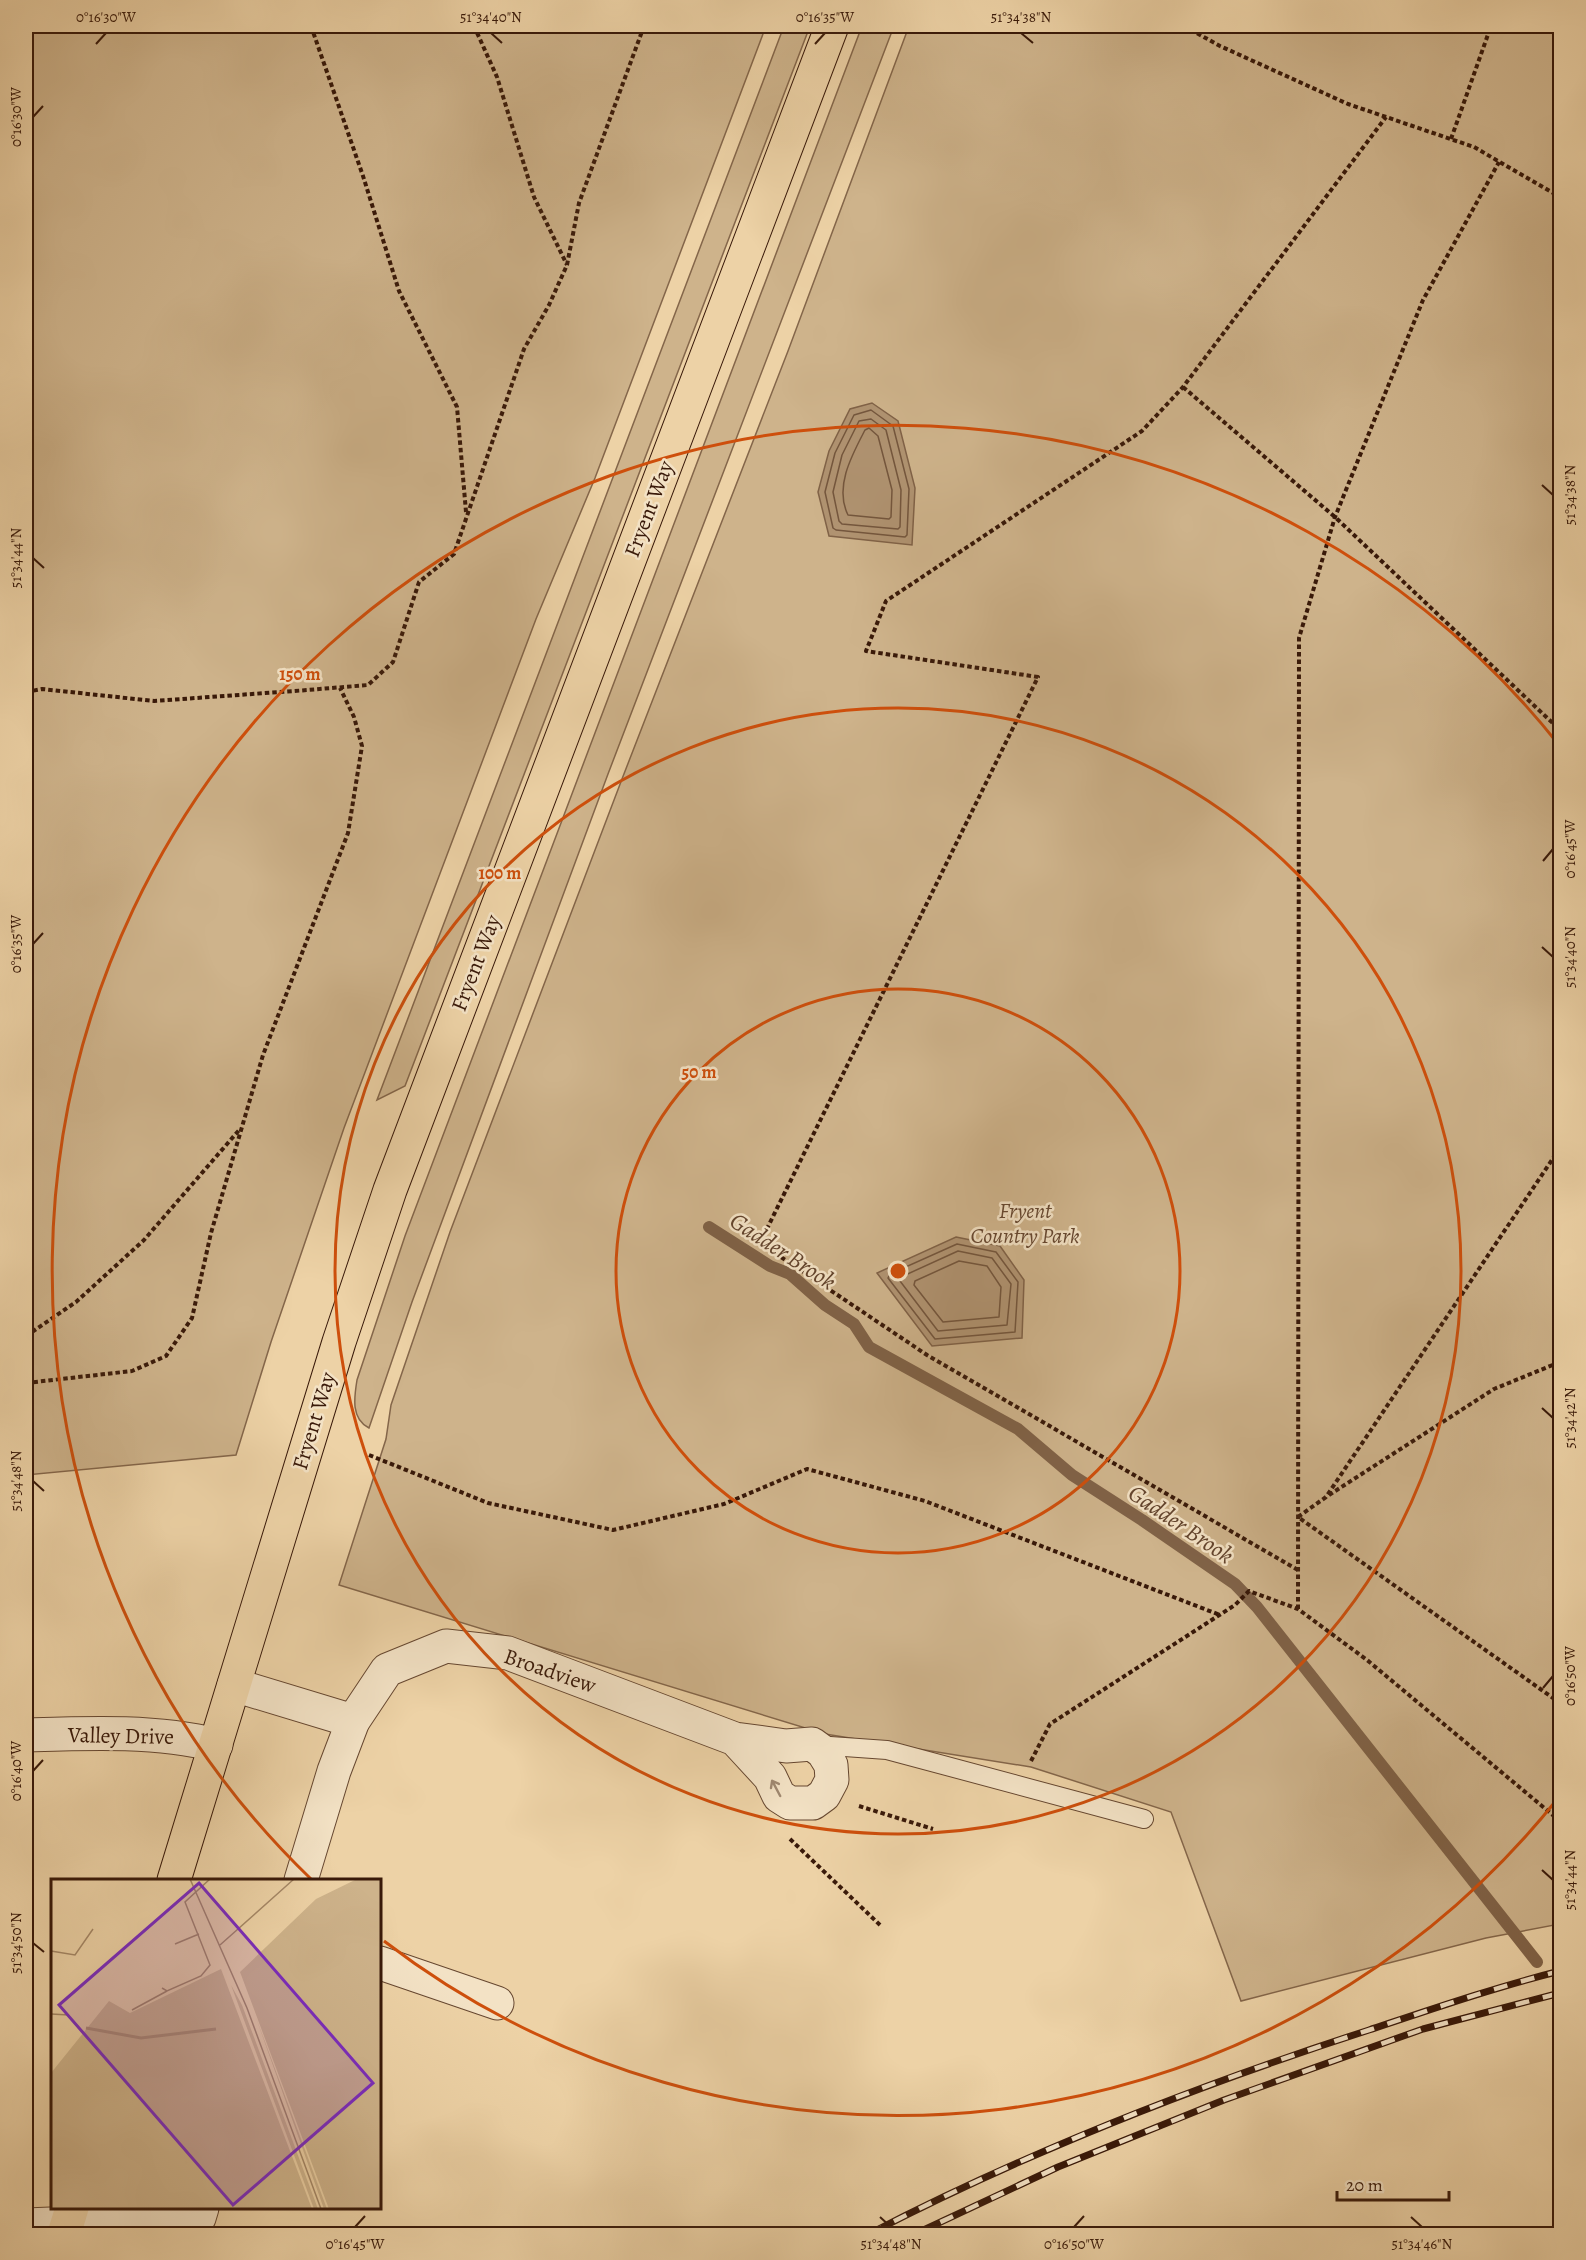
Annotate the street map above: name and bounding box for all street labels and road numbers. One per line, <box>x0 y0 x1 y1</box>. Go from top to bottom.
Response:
street label: Fryent Way <box>617 456 681 562</box>
street label: Fryent Way <box>444 910 508 1016</box>
street label: Fryent Way <box>285 1368 343 1474</box>
street label: Broadview <box>500 1641 600 1701</box>
street label: Valley Drive <box>67 1720 174 1752</box>

